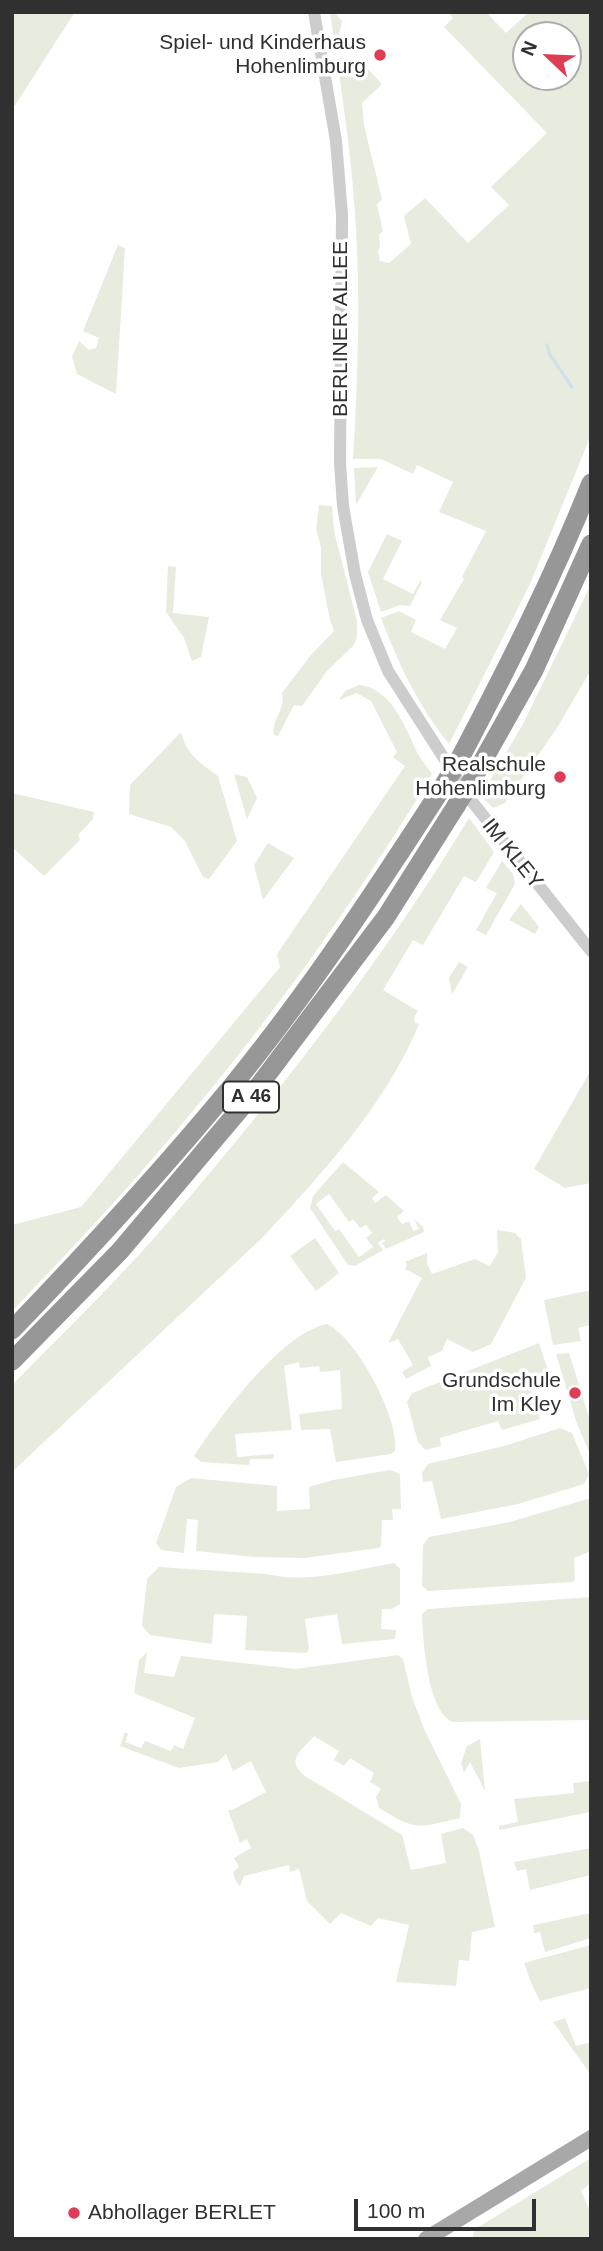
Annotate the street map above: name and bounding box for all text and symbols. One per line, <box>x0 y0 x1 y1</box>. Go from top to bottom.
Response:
north arrow <box>512 21 582 91</box>
place label: Spiel- und Kinderhaus Hohenlimburg <box>159 30 366 80</box>
text: N <box>517 38 541 59</box>
marker: Spiel- und Kinderhaus Hohenlimburg <box>372 47 388 63</box>
street label: BERLINER ALLEE <box>328 241 354 417</box>
place label: Realschule Hohenlimburg <box>415 752 546 802</box>
marker: Realschule Hohenlimburg <box>552 769 568 785</box>
street label: IM KLEY <box>476 814 548 894</box>
road number: A 46 <box>223 1082 279 1112</box>
place label: Grundschule Im Kley <box>442 1368 561 1418</box>
marker: Grundschule Im Kley <box>567 1385 583 1401</box>
scale bar <box>358 2184 540 2228</box>
text: 100 m <box>367 2199 425 2222</box>
place label: Abhollager BERLET <box>88 2200 276 2226</box>
marker: Abhollager BERLET <box>66 2205 82 2221</box>

